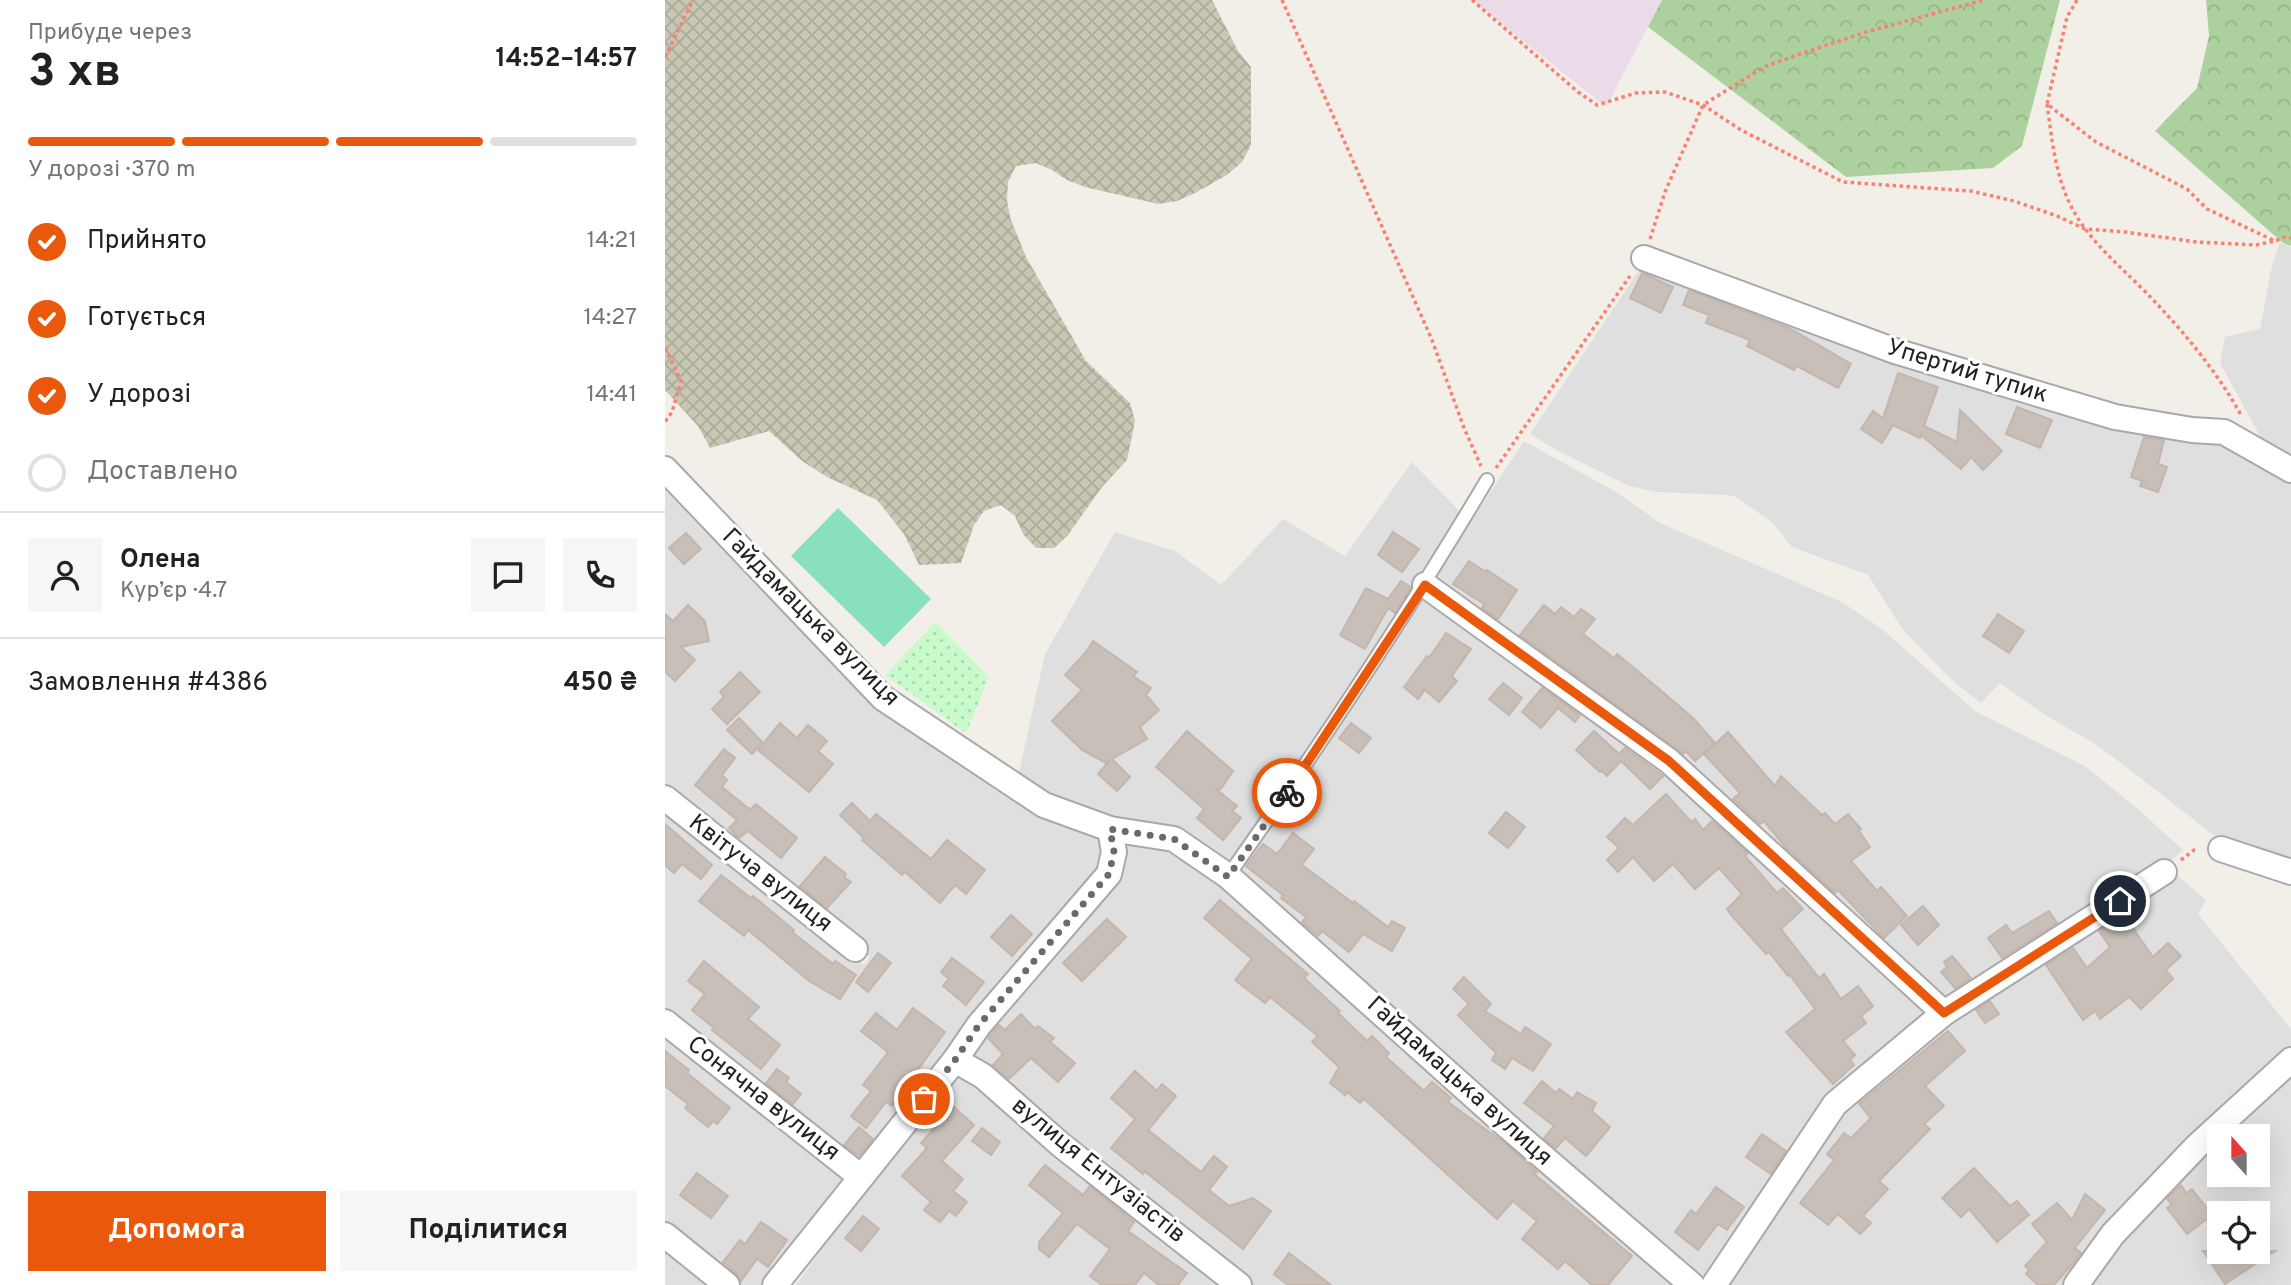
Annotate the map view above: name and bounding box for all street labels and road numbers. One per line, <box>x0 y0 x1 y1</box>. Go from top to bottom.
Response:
street label: Упертий тупик <box>1883 333 2051 411</box>
street label: Гайдамацька вулиця <box>715 523 905 713</box>
street label: Квітуча вулиця <box>682 808 838 940</box>
street label: Гайдамацька вулиця <box>1360 991 1558 1173</box>
street label: Сонячна вулиця <box>681 1030 845 1168</box>
street label: вулиця Ентузіастів <box>1005 1092 1191 1250</box>

